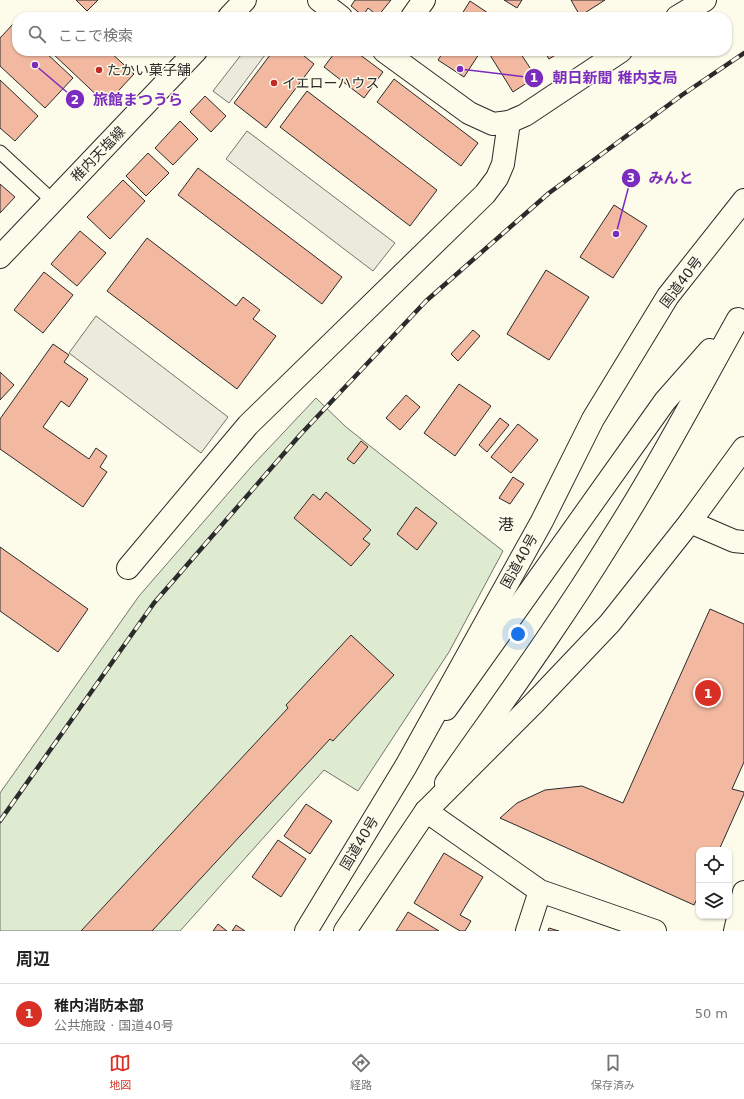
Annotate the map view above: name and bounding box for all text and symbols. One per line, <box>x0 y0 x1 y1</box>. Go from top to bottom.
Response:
search box <box>12 12 732 56</box>
icon: search <box>26 23 48 45</box>
text: ここで検索 <box>58 27 133 45</box>
place label: たかい菓子舗 <box>107 62 191 78</box>
marker: たかい菓子舗 <box>94 65 104 75</box>
callout: 朝日新聞 稚内支局 <box>524 65 686 92</box>
text: 朝日新聞 稚内支局 <box>552 69 678 87</box>
text: 1 <box>530 71 538 85</box>
place label: イエローハウス <box>282 75 380 91</box>
marker: イエローハウス <box>269 78 279 88</box>
callout: 旅館まつうら <box>65 86 191 113</box>
text: 旅館まつうら <box>93 91 183 109</box>
text: 2 <box>71 93 79 107</box>
street label: 稚内天塩線 <box>68 123 128 185</box>
callout: みんと <box>621 165 702 192</box>
text: みんと <box>648 169 694 187</box>
text: 3 <box>627 171 635 185</box>
street label: 国道40号 <box>657 253 705 311</box>
district label: 港 <box>498 515 514 534</box>
street label: 国道40号 <box>498 531 540 591</box>
your location <box>508 624 528 644</box>
pin: 1 <box>695 678 721 708</box>
street label: 国道40号 <box>337 813 381 873</box>
map controls <box>696 847 732 919</box>
button: locate <box>696 847 732 883</box>
button: layers <box>696 883 732 919</box>
text: 周辺 <box>16 949 50 969</box>
text: 稚内消防本部 <box>54 997 144 1015</box>
text: 1 <box>24 1006 34 1021</box>
text: 50 m <box>695 1006 728 1021</box>
text: 公共施設 · 国道40号 <box>54 1018 174 1033</box>
tab: 地図 <box>109 1052 131 1092</box>
tab: 経路 <box>350 1052 372 1092</box>
tab: 保存済み <box>591 1052 635 1092</box>

